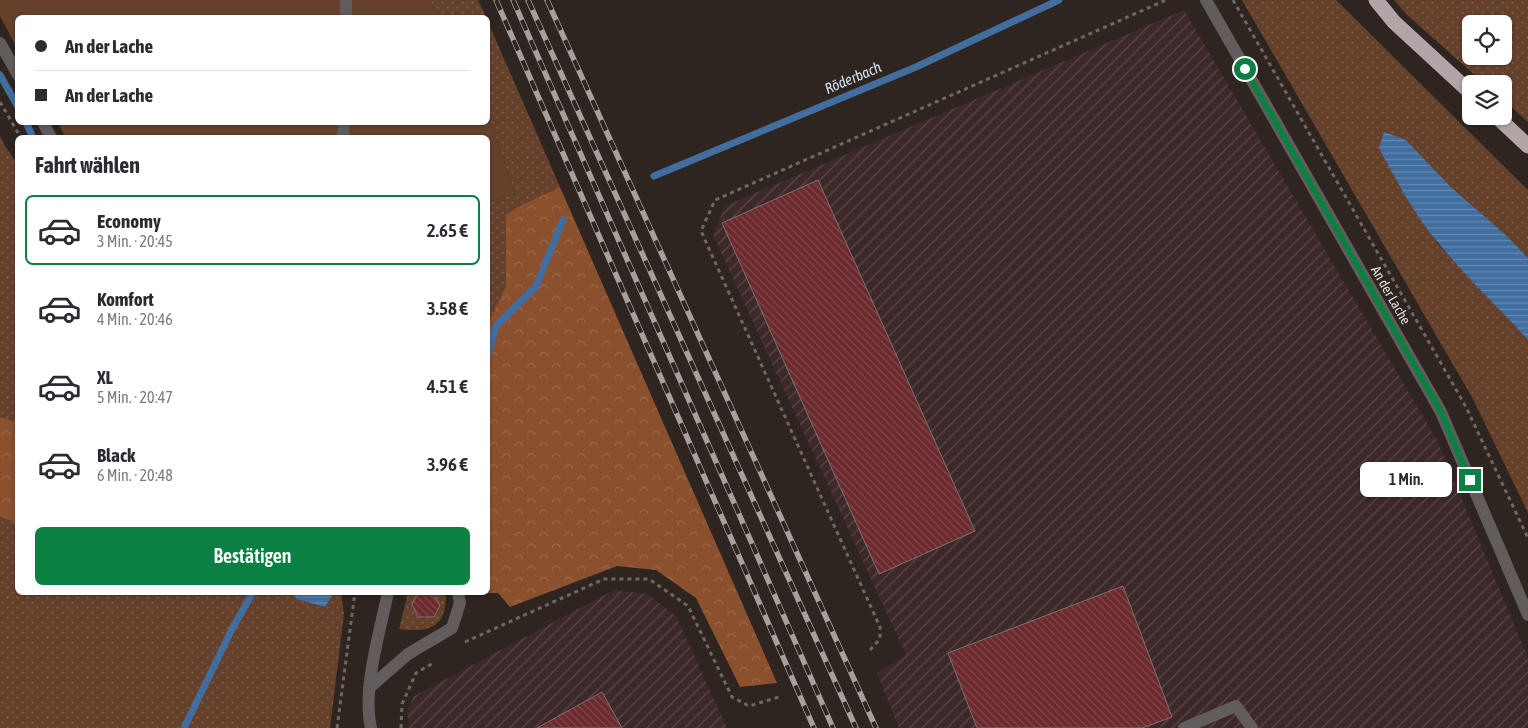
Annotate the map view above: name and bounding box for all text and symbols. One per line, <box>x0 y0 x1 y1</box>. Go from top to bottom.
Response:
map controls <box>1462 15 1512 125</box>
button: locate <box>1462 15 1512 65</box>
text: An der Lache <box>65 35 153 57</box>
water label: Röderbach <box>822 58 884 97</box>
route start <box>1234 58 1256 80</box>
button: layers <box>1462 75 1512 125</box>
text: An der Lache <box>65 84 153 106</box>
text: Fahrt wählen <box>35 152 140 178</box>
icon: car <box>37 208 82 253</box>
text: Economy <box>97 210 161 232</box>
text: 2.65 € <box>427 219 468 241</box>
text: 3 Min. · 20:45 <box>97 232 173 250</box>
street label: An der Lache <box>1368 263 1414 327</box>
icon: car <box>37 286 82 331</box>
text: Komfort <box>97 288 154 310</box>
text: 3.58 € <box>427 297 468 319</box>
text: 4 Min. · 20:46 <box>97 310 173 328</box>
icon: car <box>37 364 82 409</box>
text: XL <box>97 366 113 388</box>
text: 4.51 € <box>427 375 468 397</box>
text: 5 Min. · 20:47 <box>97 388 173 406</box>
icon: car <box>37 442 82 487</box>
text: Black <box>97 444 135 466</box>
text: 3.96 € <box>427 453 468 475</box>
callout: 1 Min. <box>1360 462 1452 498</box>
text: 6 Min. · 20:48 <box>97 466 173 484</box>
route end <box>1459 469 1481 491</box>
text: 1 Min. <box>1389 470 1423 488</box>
button: Bestätigen <box>35 527 470 585</box>

